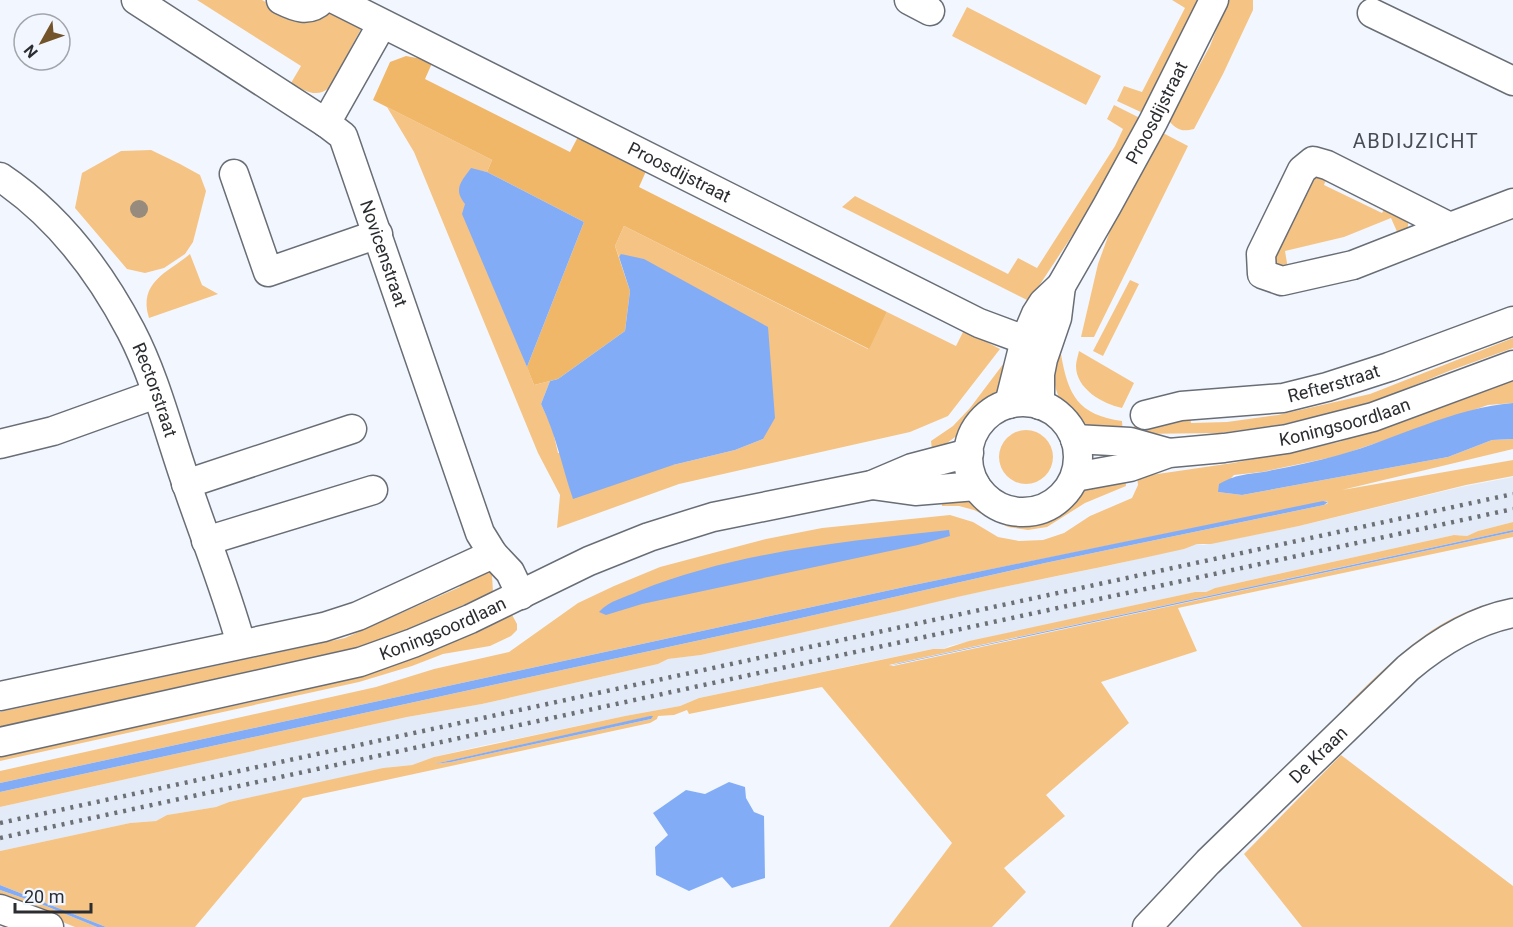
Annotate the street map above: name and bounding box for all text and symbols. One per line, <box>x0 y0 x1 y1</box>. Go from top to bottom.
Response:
north arrow <box>12 12 72 72</box>
text: N <box>20 41 42 62</box>
street label: Proosdijstraat <box>1121 58 1192 167</box>
district label: ABDIJZICHT <box>1353 129 1479 153</box>
street label: Proosdijstraat <box>624 137 734 207</box>
street label: Novicenstraat <box>356 197 412 309</box>
street label: Rectorstraat <box>128 339 182 440</box>
street label: Refterstraat <box>1285 360 1382 406</box>
street label: Koningsoordlaan <box>1278 393 1413 450</box>
street label: Koningsoordlaan <box>376 592 509 664</box>
street label: De Kraan <box>1285 722 1351 787</box>
scale bar <box>15 876 92 914</box>
text: 20 m <box>24 886 64 907</box>

